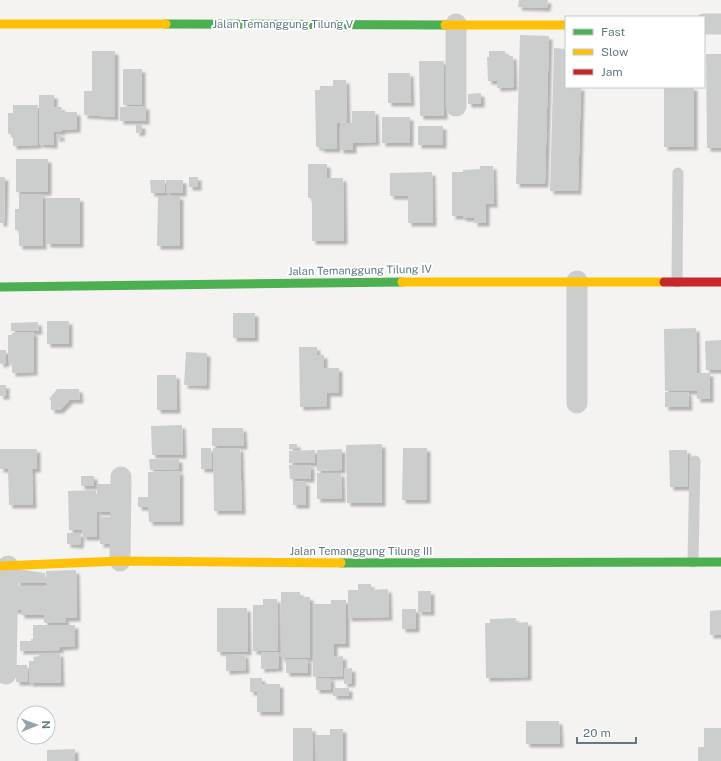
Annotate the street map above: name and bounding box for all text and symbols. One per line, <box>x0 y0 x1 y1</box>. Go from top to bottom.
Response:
legend <box>565 16 705 88</box>
street label: Jalan Temanggung Tilung V <box>213 18 354 30</box>
text: Fast <box>601 25 626 39</box>
text: Slow <box>601 45 629 59</box>
text: Jam <box>601 65 623 79</box>
street label: Jalan Temanggung Tilung IV <box>288 263 433 277</box>
street label: Jalan Temanggung Tilung III <box>290 545 432 557</box>
north arrow <box>16 705 56 745</box>
scale bar <box>577 719 636 745</box>
text: N <box>40 720 52 729</box>
text: 20 m <box>583 726 611 740</box>

